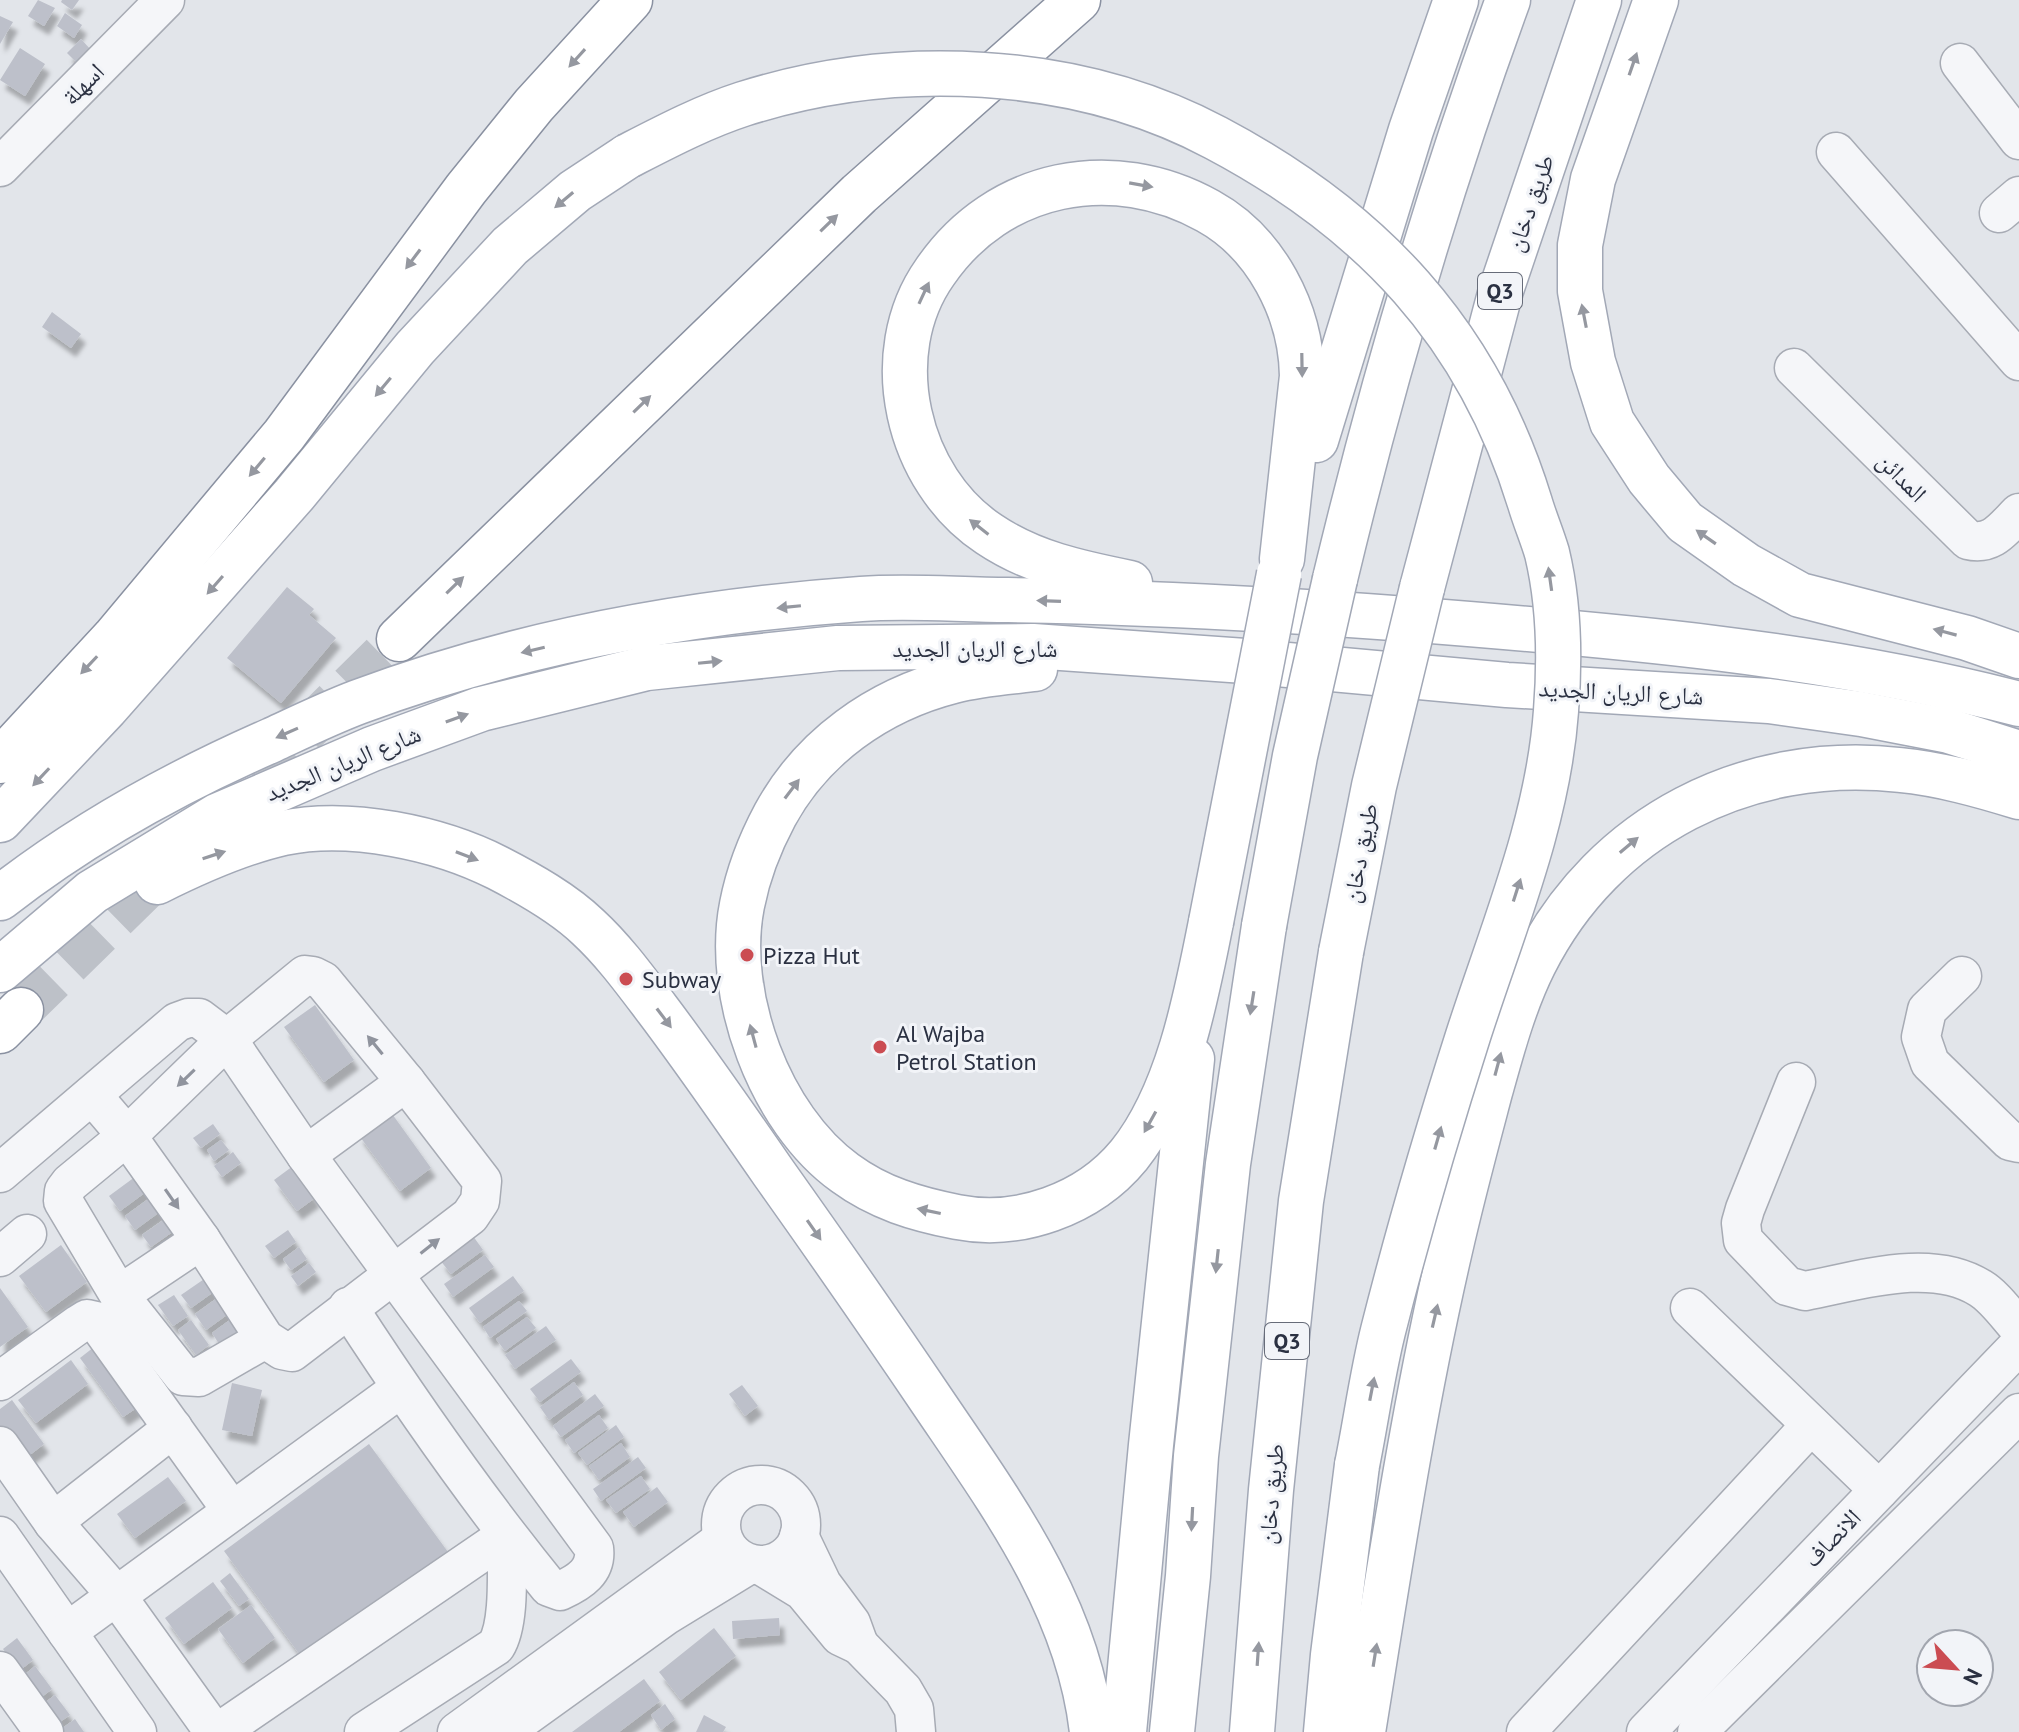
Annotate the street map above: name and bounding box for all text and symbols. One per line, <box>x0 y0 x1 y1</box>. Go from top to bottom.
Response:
one-way arrow <box>569 48 587 67</box>
one-way arrow <box>1628 52 1640 76</box>
street label: اسهلة <box>55 56 111 112</box>
street label: طريق دخان <box>1499 150 1561 256</box>
one-way arrow <box>1129 180 1154 192</box>
one-way arrow <box>554 192 574 208</box>
one-way arrow <box>819 214 838 233</box>
one-way arrow <box>405 248 421 270</box>
road number: Q3 <box>1478 273 1522 309</box>
one-way arrow <box>917 281 931 304</box>
one-way arrow <box>1578 303 1590 328</box>
one-way arrow <box>1295 353 1308 378</box>
one-way arrow <box>375 376 392 396</box>
one-way arrow <box>632 395 651 414</box>
street label: المدائن <box>1870 445 1934 509</box>
one-way arrow <box>249 457 266 477</box>
one-way arrow <box>969 519 989 535</box>
one-way arrow <box>1696 530 1717 545</box>
one-way arrow <box>1543 566 1556 591</box>
one-way arrow <box>207 574 224 594</box>
one-way arrow <box>445 576 464 595</box>
one-way arrow <box>1036 595 1061 607</box>
one-way arrow <box>776 600 801 613</box>
one-way arrow <box>1932 625 1956 638</box>
street label: شارع الريان الجديد <box>892 633 1058 664</box>
one-way arrow <box>520 644 545 657</box>
one-way arrow <box>698 655 723 668</box>
one-way arrow <box>81 656 99 675</box>
street label: شارع الريان الجديد <box>1538 672 1704 712</box>
one-way arrow <box>445 711 469 724</box>
street label: شارع الريان الجديد <box>261 718 425 808</box>
one-way arrow <box>276 726 299 740</box>
one-way arrow <box>32 768 50 787</box>
one-way arrow <box>783 779 799 799</box>
street label: طريق دخان <box>1335 801 1385 905</box>
one-way arrow <box>1619 837 1639 854</box>
one-way arrow <box>203 849 227 861</box>
one-way arrow <box>455 850 479 863</box>
one-way arrow <box>1511 878 1523 902</box>
place label: Pizza Hut <box>763 940 860 971</box>
marker: Pizza Hut <box>738 946 756 964</box>
place label: Subway <box>642 964 721 995</box>
marker: Subway <box>617 970 635 988</box>
one-way arrow <box>1245 991 1258 1016</box>
one-way arrow <box>655 1008 671 1028</box>
place label: Al Wajba Petrol Station <box>896 1018 1037 1077</box>
one-way arrow <box>747 1024 759 1049</box>
one-way arrow <box>368 1035 384 1055</box>
marker: Al Wajba Petrol Station <box>871 1038 889 1056</box>
one-way arrow <box>1492 1052 1505 1076</box>
one-way arrow <box>177 1069 196 1087</box>
one-way arrow <box>1143 1110 1157 1133</box>
one-way arrow <box>1432 1125 1445 1149</box>
one-way arrow <box>164 1189 180 1210</box>
one-way arrow <box>916 1204 941 1217</box>
one-way arrow <box>806 1219 821 1240</box>
one-way arrow <box>420 1239 441 1255</box>
one-way arrow <box>1210 1249 1223 1274</box>
one-way arrow <box>1429 1304 1442 1329</box>
road number: Q3 <box>1265 1323 1309 1359</box>
one-way arrow <box>1366 1376 1378 1401</box>
street label: طريق دخان <box>1251 1442 1291 1546</box>
street label: الانصاف <box>1797 1502 1867 1574</box>
one-way arrow <box>1185 1507 1198 1532</box>
north arrow <box>1915 1628 1995 1708</box>
one-way arrow <box>1252 1641 1265 1666</box>
one-way arrow <box>1370 1642 1382 1667</box>
text: N <box>1957 1664 1989 1689</box>

